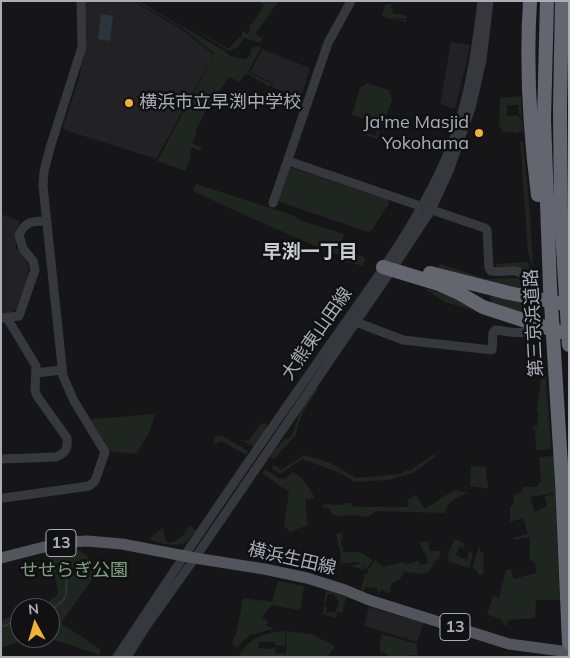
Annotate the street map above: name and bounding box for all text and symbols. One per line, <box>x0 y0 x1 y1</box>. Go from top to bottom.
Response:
place label: 横浜市立早渕中学校 <box>139 92 301 114</box>
marker: 横浜市立早渕中学校 <box>123 97 135 109</box>
place label: Ja'me Masjid Yokohama <box>363 112 469 154</box>
marker: Ja'me Masjid Yokohama <box>473 127 485 139</box>
district label: 早渕一丁目 <box>263 241 357 263</box>
street label: 第三京浜道路 <box>520 269 548 377</box>
street label: 大熊東山田線 <box>277 284 357 384</box>
road number: 13 <box>46 530 76 556</box>
street label: 横浜生田線 <box>246 538 338 580</box>
park label: せせらぎ公園 <box>20 560 128 582</box>
north arrow <box>10 598 60 648</box>
text: N <box>27 600 40 619</box>
road number: 13 <box>440 614 470 640</box>

